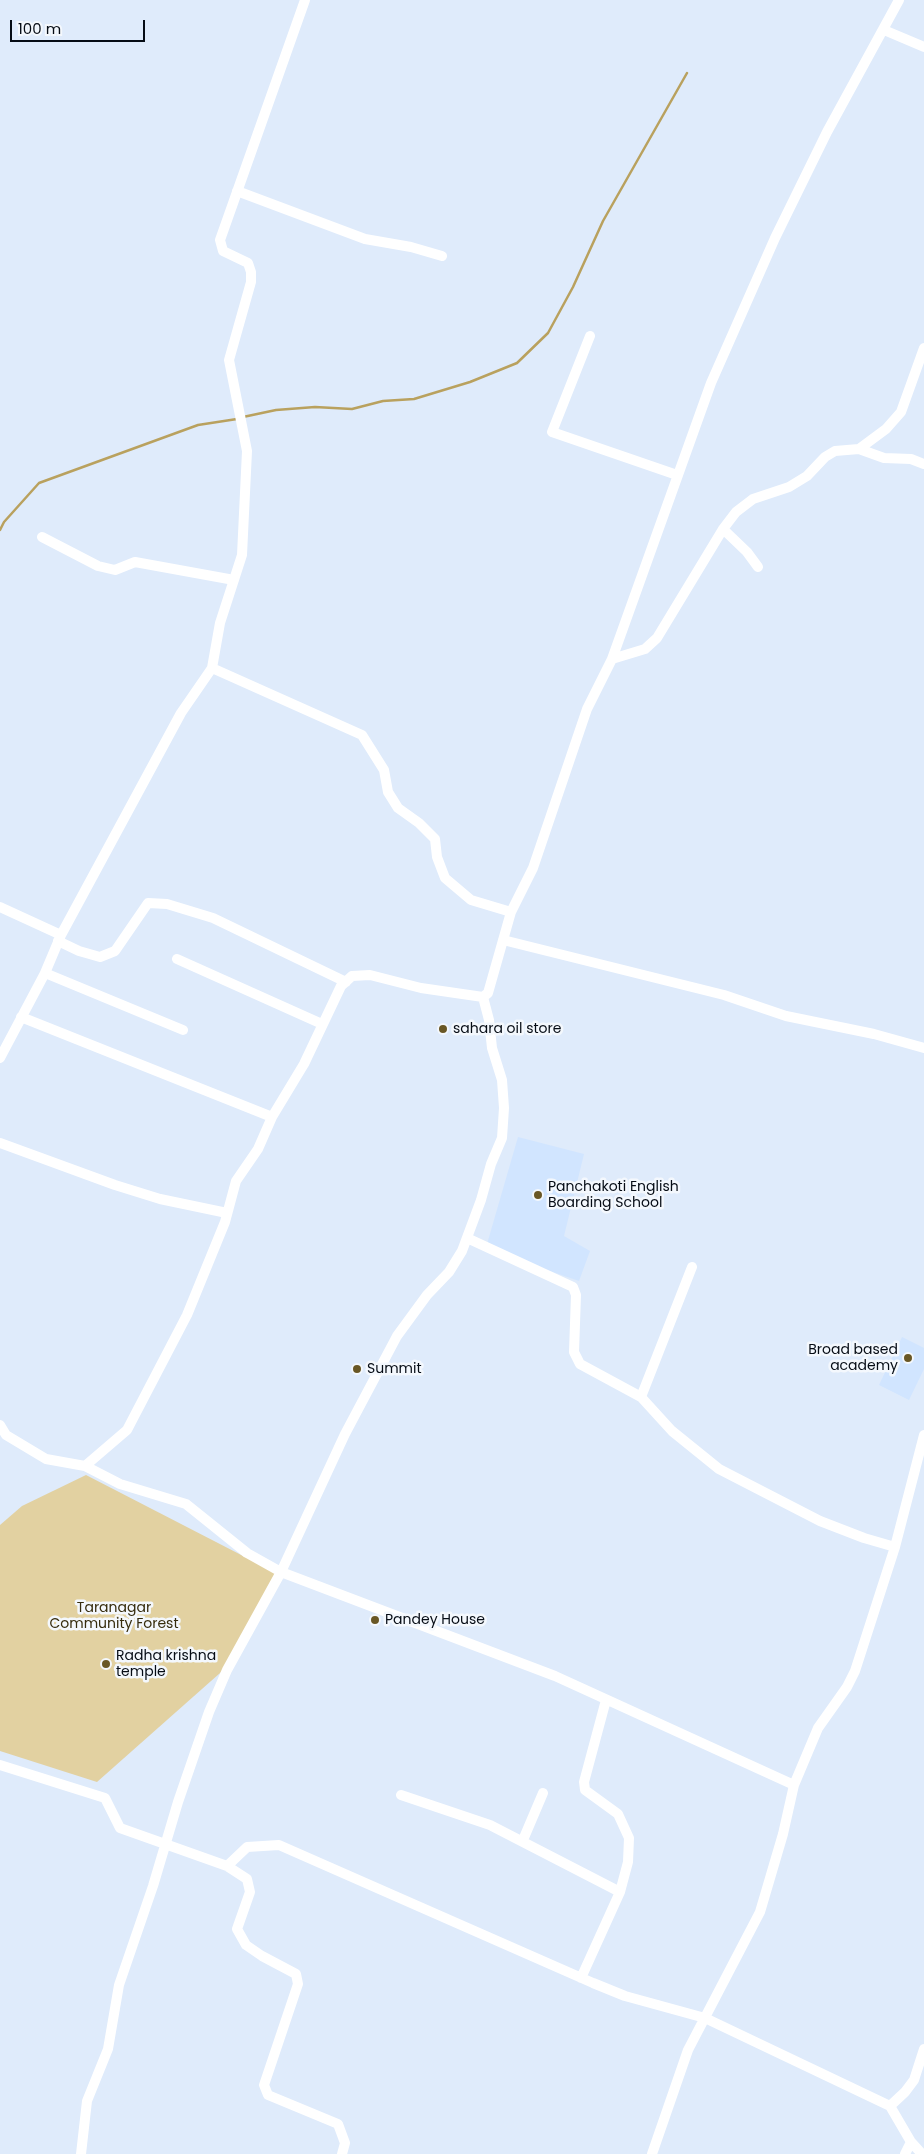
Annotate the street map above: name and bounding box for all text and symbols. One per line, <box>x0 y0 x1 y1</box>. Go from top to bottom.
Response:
scale bar <box>12 10 148 42</box>
text: 100 m <box>18 18 61 39</box>
place label: sahara oil store <box>453 1021 561 1037</box>
marker: sahara oil store <box>437 1023 449 1035</box>
place label: Panchakoti English Boarding School <box>548 1179 679 1212</box>
marker: Panchakoti English Boarding School <box>532 1189 544 1201</box>
place label: Broad based academy <box>808 1342 898 1374</box>
marker: Broad based academy <box>902 1352 914 1364</box>
place label: Summit <box>367 1361 422 1377</box>
marker: Summit <box>351 1363 363 1375</box>
park label: Taranagar Community Forest <box>49 1600 179 1632</box>
place label: Pandey House <box>385 1612 485 1628</box>
marker: Pandey House <box>369 1614 381 1626</box>
place label: Radha krishna temple <box>116 1648 216 1680</box>
marker: Radha krishna temple <box>100 1658 112 1670</box>

